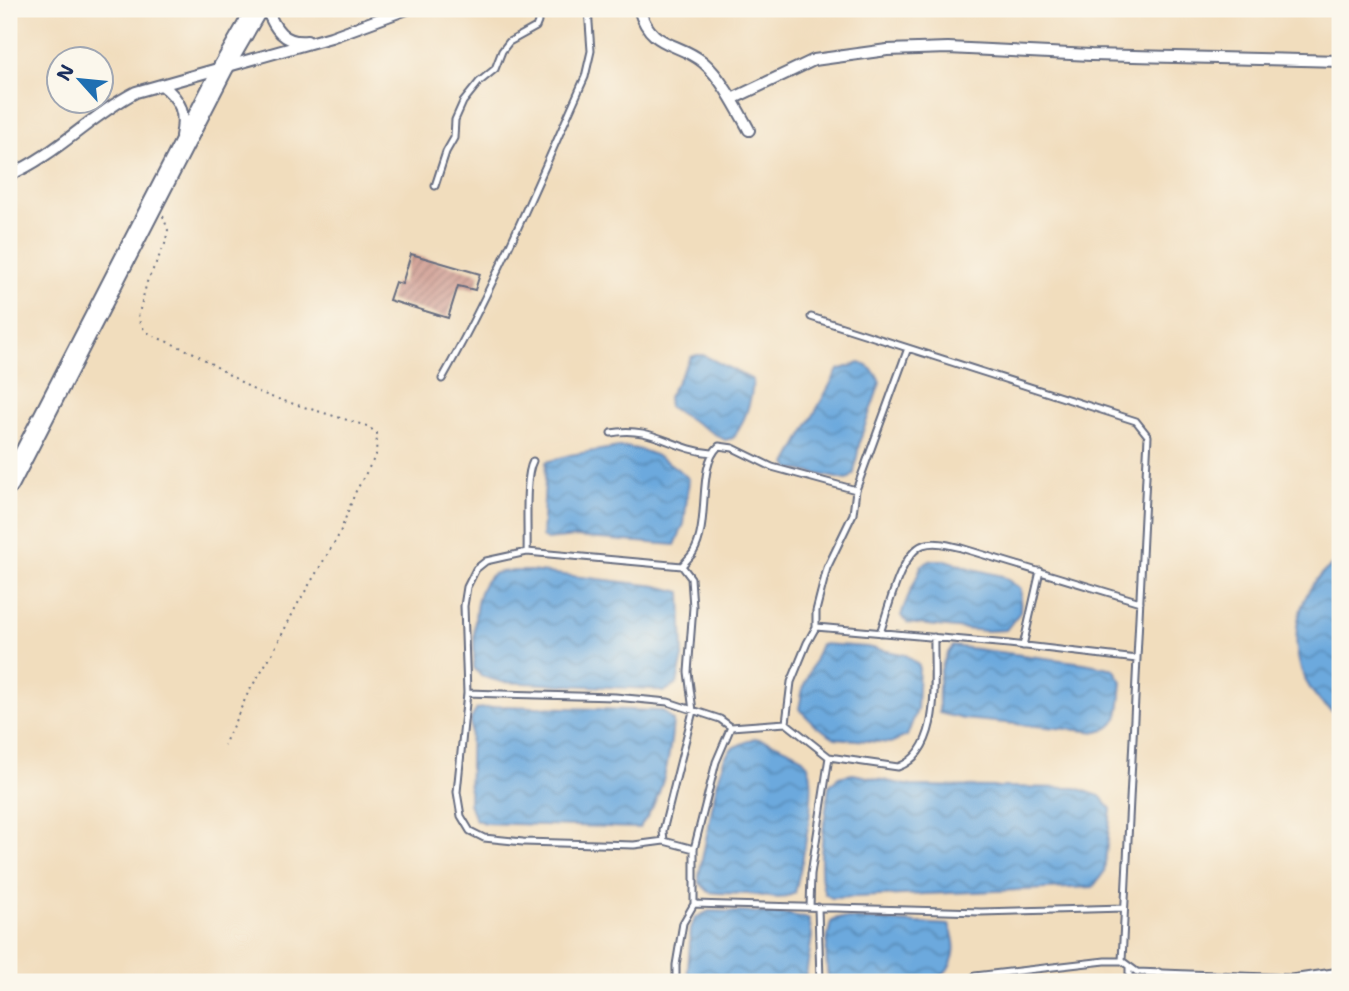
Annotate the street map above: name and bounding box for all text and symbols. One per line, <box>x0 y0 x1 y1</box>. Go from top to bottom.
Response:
north arrow <box>46 46 116 116</box>
text: N <box>51 60 80 85</box>

